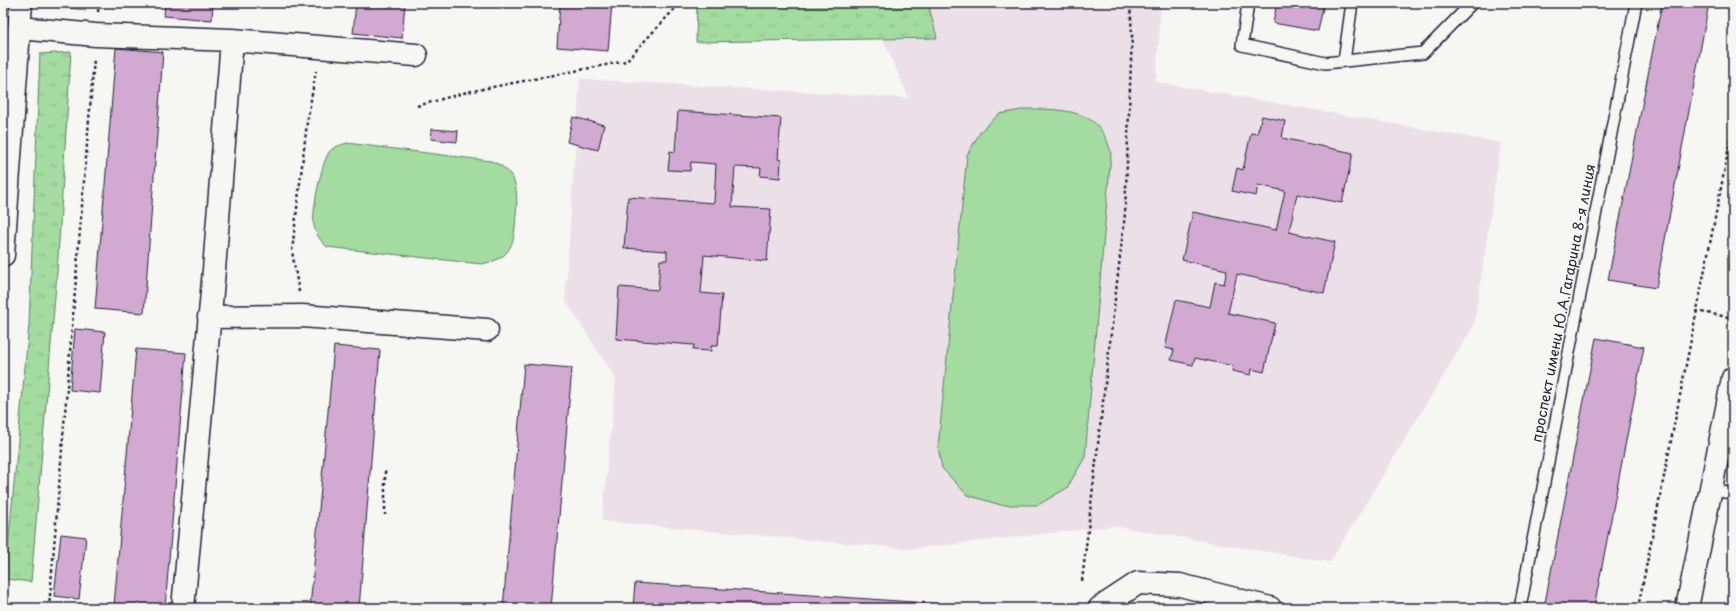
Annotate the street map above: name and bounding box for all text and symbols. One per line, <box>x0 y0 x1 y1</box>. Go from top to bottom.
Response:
street label: проспект имени Ю.А.Гагарина 8-я линия <box>1526 162 1600 444</box>

